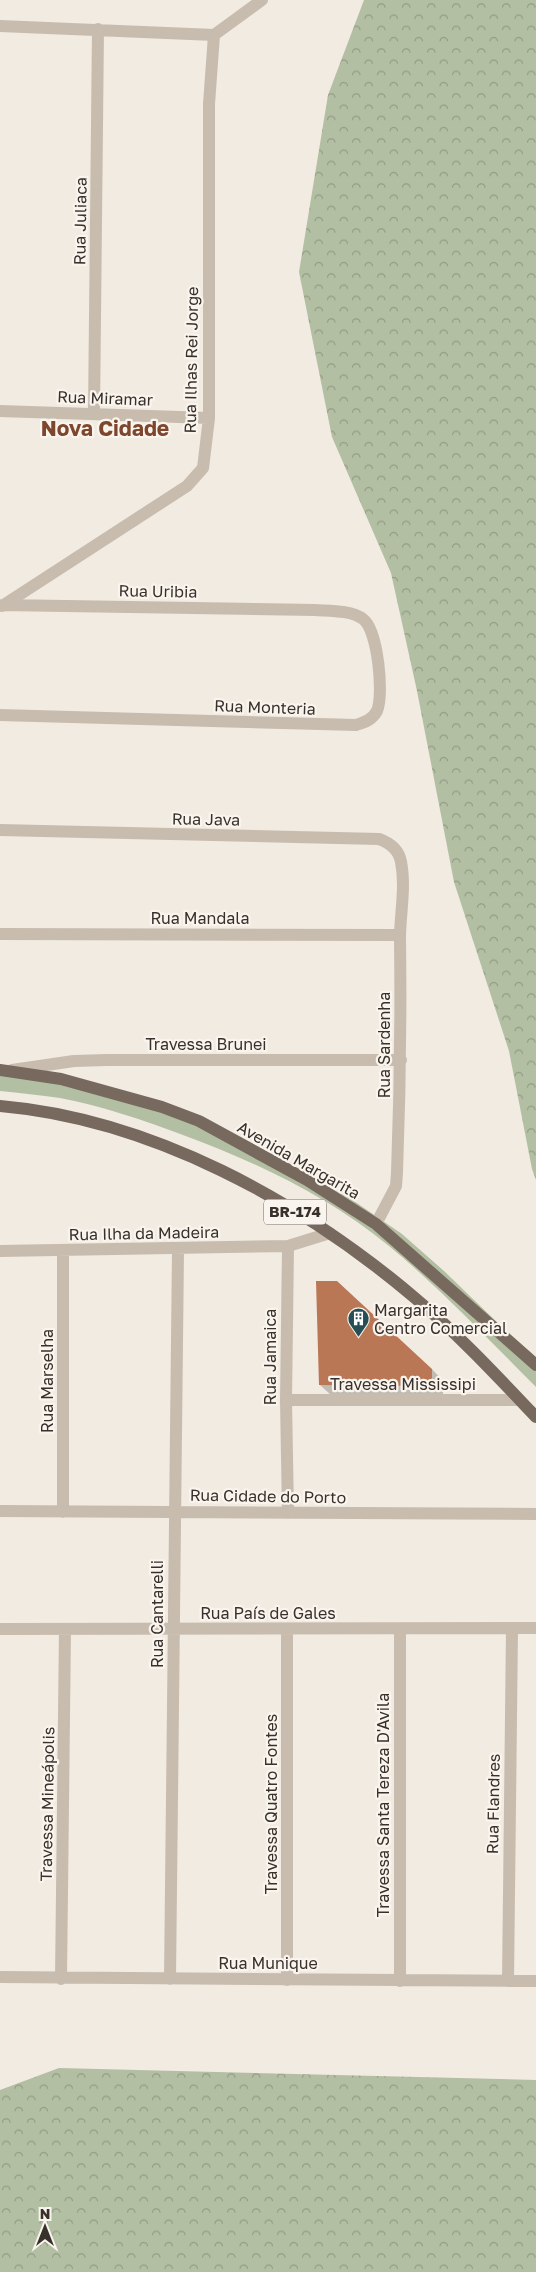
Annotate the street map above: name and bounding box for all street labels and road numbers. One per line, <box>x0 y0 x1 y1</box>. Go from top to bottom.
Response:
street label: Rua Juliaca <box>69 177 91 265</box>
street label: Rua Ilhas Rei Jorge <box>180 286 202 434</box>
street label: Rua Miramar <box>57 386 153 410</box>
street label: Rua Uribia <box>119 580 197 602</box>
street label: Rua Monteria <box>214 695 316 719</box>
street label: Rua Java <box>172 808 240 830</box>
street label: Rua Mandala <box>151 908 249 928</box>
street label: Rua Sardenha <box>374 992 394 1098</box>
street label: Travessa Brunei <box>145 1034 267 1054</box>
street label: Avenida Margarita <box>234 1117 364 1203</box>
road number: BR-174 <box>264 1200 326 1224</box>
street label: Rua Ilha da Madeira <box>69 1222 219 1244</box>
street label: Rua Jamaica <box>260 1309 280 1405</box>
street label: Rua Marselha <box>37 1329 57 1433</box>
street label: Travessa Mississipi <box>330 1374 476 1394</box>
street label: Rua Cidade do Porto <box>190 1485 346 1507</box>
street label: Rua Cantarelli <box>147 1560 167 1668</box>
street label: Rua País de Gales <box>200 1603 336 1623</box>
street label: Travessa Santa Tereza D'Avila <box>373 1693 393 1917</box>
street label: Travessa Quatro Fontes <box>261 1714 281 1894</box>
street label: Travessa Mineápolis <box>36 1726 58 1882</box>
street label: Rua Flandres <box>482 1754 504 1854</box>
street label: Rua Munique <box>218 1953 318 1973</box>

